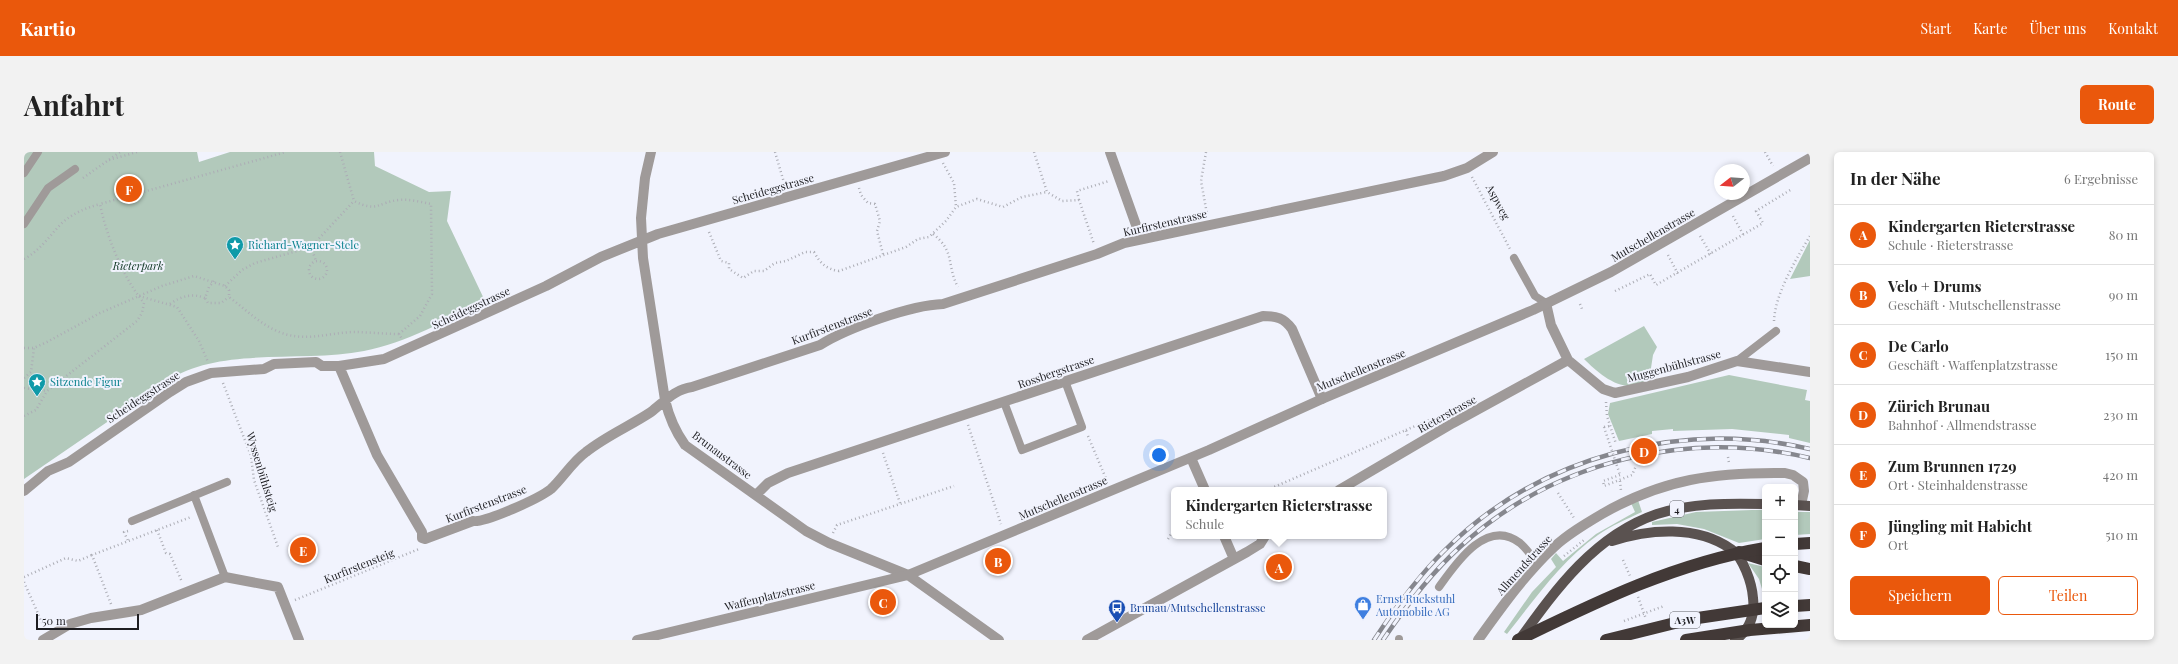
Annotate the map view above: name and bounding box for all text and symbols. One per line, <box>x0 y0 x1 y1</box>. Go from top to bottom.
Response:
text: Kartio <box>20 15 76 41</box>
text: Start <box>1920 19 1951 38</box>
text: Karte <box>1973 19 2008 38</box>
text: Über uns <box>2030 19 2086 38</box>
text: Kontakt <box>2108 19 2158 38</box>
button: Route <box>2080 85 2154 124</box>
text: Anfahrt <box>24 86 124 123</box>
north arrow <box>1714 164 1750 200</box>
text: In der Nähe <box>1850 167 1941 189</box>
street label: Scheideggstrasse <box>730 170 816 207</box>
text: 6 Ergebnisse <box>2064 170 2138 187</box>
pin: F <box>116 174 142 204</box>
street label: Aspweg <box>1482 181 1514 222</box>
street label: Mutschellenstrasse <box>1608 204 1698 265</box>
street label: Kurfirstenstrasse <box>1121 205 1209 239</box>
text: Kindergarten Rieterstrasse <box>1888 216 2075 236</box>
text: A <box>1859 226 1867 243</box>
text: 80 m <box>2109 226 2138 243</box>
place icon: Richard-Wagner-Stele <box>225 235 245 260</box>
text: Schule · Rieterstrasse <box>1888 236 2013 253</box>
place label: Richard-Wagner-Stele <box>248 237 359 252</box>
park label: Rieterpark <box>112 258 164 273</box>
text: Velo + Drums <box>1888 276 1981 296</box>
street label: Scheideggstrasse <box>429 283 513 332</box>
text: B <box>1859 286 1867 303</box>
text: 90 m <box>2109 286 2138 303</box>
text: Geschäft · Mutschellenstrasse <box>1888 296 2061 313</box>
street label: Kurfirstenstrasse <box>789 303 875 348</box>
text: De Carlo <box>1888 336 1949 356</box>
street label: Mutschellenstrasse <box>1314 345 1408 394</box>
street label: Muggenbühlstrasse <box>1625 346 1723 385</box>
text: C <box>1858 346 1868 363</box>
text: 150 m <box>2105 346 2138 363</box>
street label: Rossbergstrasse <box>1016 351 1096 392</box>
text: Geschäft · Waffenplatzstrasse <box>1888 356 2058 373</box>
street label: Scheideggstrasse <box>103 367 183 426</box>
place icon: Sitzende Figur <box>27 372 47 397</box>
place label: Sitzende Figur <box>50 374 122 389</box>
street label: Rieterstrasse <box>1415 391 1479 436</box>
text: Zürich Brunau <box>1888 396 1990 416</box>
text: D <box>1858 406 1868 423</box>
text: 230 m <box>2103 406 2138 423</box>
text: Bahnhof · Allmendstrasse <box>1888 416 2036 433</box>
street label: Brunaustrasse <box>689 427 756 482</box>
street label: Wyssenbühlsteig <box>243 429 282 514</box>
pin: D <box>1631 436 1657 466</box>
your location <box>1149 445 1169 465</box>
text: Zum Brunnen 1729 <box>1888 456 2017 476</box>
text: E <box>1859 466 1867 483</box>
text: 420 m <box>2103 466 2138 483</box>
street label: Mutschellenstrasse <box>1016 472 1110 523</box>
text: Ort · Steinhaldenstrasse <box>1888 476 2028 493</box>
street label: Kurfirstenstrasse <box>443 481 529 526</box>
map controls <box>1762 484 1798 628</box>
button: + <box>1762 484 1798 520</box>
popup <box>1171 487 1387 539</box>
text: Kindergarten Rieterstrasse <box>1185 495 1373 515</box>
road number: 4 <box>1670 501 1684 517</box>
text: Schule <box>1185 515 1224 532</box>
text: Jüngling mit Habicht <box>1888 516 2032 536</box>
button: − <box>1762 520 1798 556</box>
text: F <box>1859 526 1867 543</box>
text: 510 m <box>2105 526 2138 543</box>
street label: Allmendstrasse <box>1492 531 1555 599</box>
pin: E <box>290 535 316 565</box>
text: Ort <box>1888 536 1908 553</box>
street label: Kurfirstensteig <box>321 545 396 586</box>
pin: B <box>985 546 1011 576</box>
pin: A <box>1266 552 1292 582</box>
button: locate <box>1762 556 1798 592</box>
button: Speichern <box>1850 576 1990 615</box>
button: Teilen <box>1998 576 2138 615</box>
street label: Waffenplatzstrasse <box>722 577 817 614</box>
pin: C <box>870 587 896 617</box>
place label: Ernst Ruckstuhl Automobile AG <box>1375 591 1455 619</box>
button: layers <box>1762 592 1798 628</box>
shop icon: Ernst Ruckstuhl Automobile AG <box>1353 595 1373 620</box>
bus stop icon: Brunau/Mutschellenstrasse <box>1107 598 1127 623</box>
place label: Brunau/Mutschellenstrasse <box>1130 600 1266 615</box>
scale bar <box>36 612 139 631</box>
road number: A3W <box>1670 612 1700 628</box>
text: 50 m <box>42 613 66 628</box>

